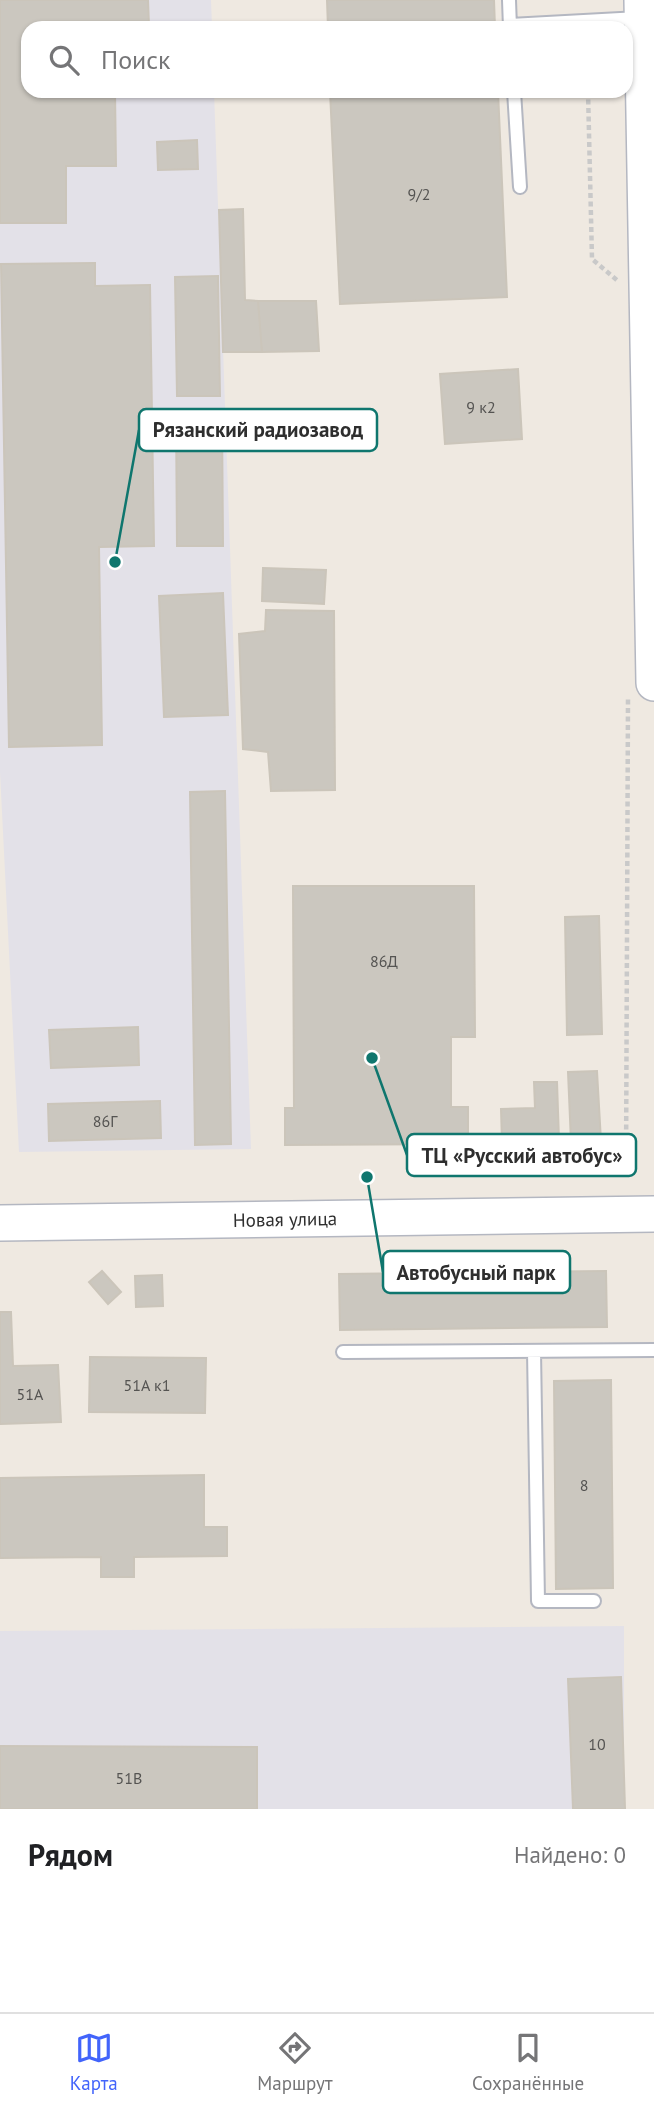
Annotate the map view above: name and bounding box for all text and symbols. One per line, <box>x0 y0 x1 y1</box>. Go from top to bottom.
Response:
search box <box>21 21 633 98</box>
icon: search <box>45 41 83 79</box>
text: Поиск <box>101 43 170 76</box>
house number: 9/2 <box>407 184 431 204</box>
house number: 9 к2 <box>466 397 496 417</box>
callout: Рязанский радиозавод <box>139 409 377 451</box>
text: Рязанский радиозавод <box>153 416 363 443</box>
house number: 86Д <box>370 951 398 971</box>
house number: 86Г <box>93 1111 118 1131</box>
callout: ТЦ «Русский автобус» <box>407 1134 636 1176</box>
text: ТЦ «Русский автобус» <box>421 1142 623 1169</box>
street label: Новая улица <box>233 1206 337 1232</box>
callout: Автобусный парк <box>383 1251 570 1293</box>
text: Автобусный парк <box>396 1259 556 1286</box>
house number: 51А к1 <box>124 1375 170 1395</box>
house number: 51А <box>17 1384 44 1404</box>
house number: 8 <box>580 1475 588 1495</box>
house number: 10 <box>588 1734 606 1754</box>
house number: 51В <box>116 1768 142 1788</box>
text: Рядом <box>28 1835 113 1874</box>
text: Найдено: 0 <box>514 1840 626 1869</box>
tab: Карта <box>70 2029 118 2095</box>
tab: Маршрут <box>257 2029 333 2095</box>
tab: Сохранённые <box>472 2029 584 2095</box>

